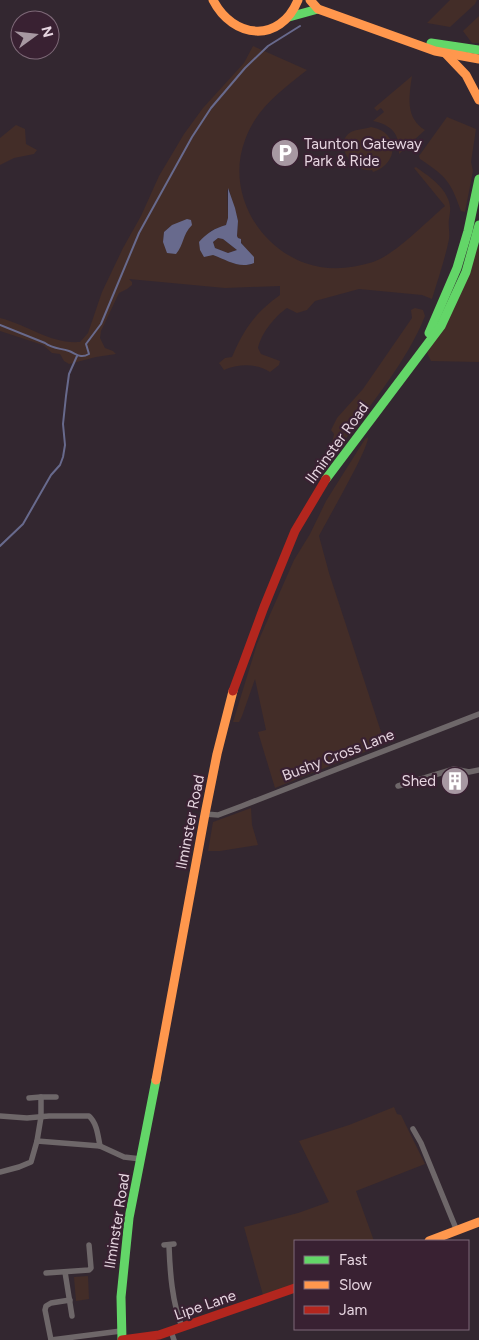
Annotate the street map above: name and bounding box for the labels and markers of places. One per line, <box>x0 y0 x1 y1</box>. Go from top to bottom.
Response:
place label: Taunton Gateway Park & Ride <box>304 135 422 170</box>
parking icon: Taunton Gateway Park & Ride <box>270 138 300 168</box>
building icon: Shed <box>440 766 470 796</box>
place label: Shed <box>401 772 436 790</box>

